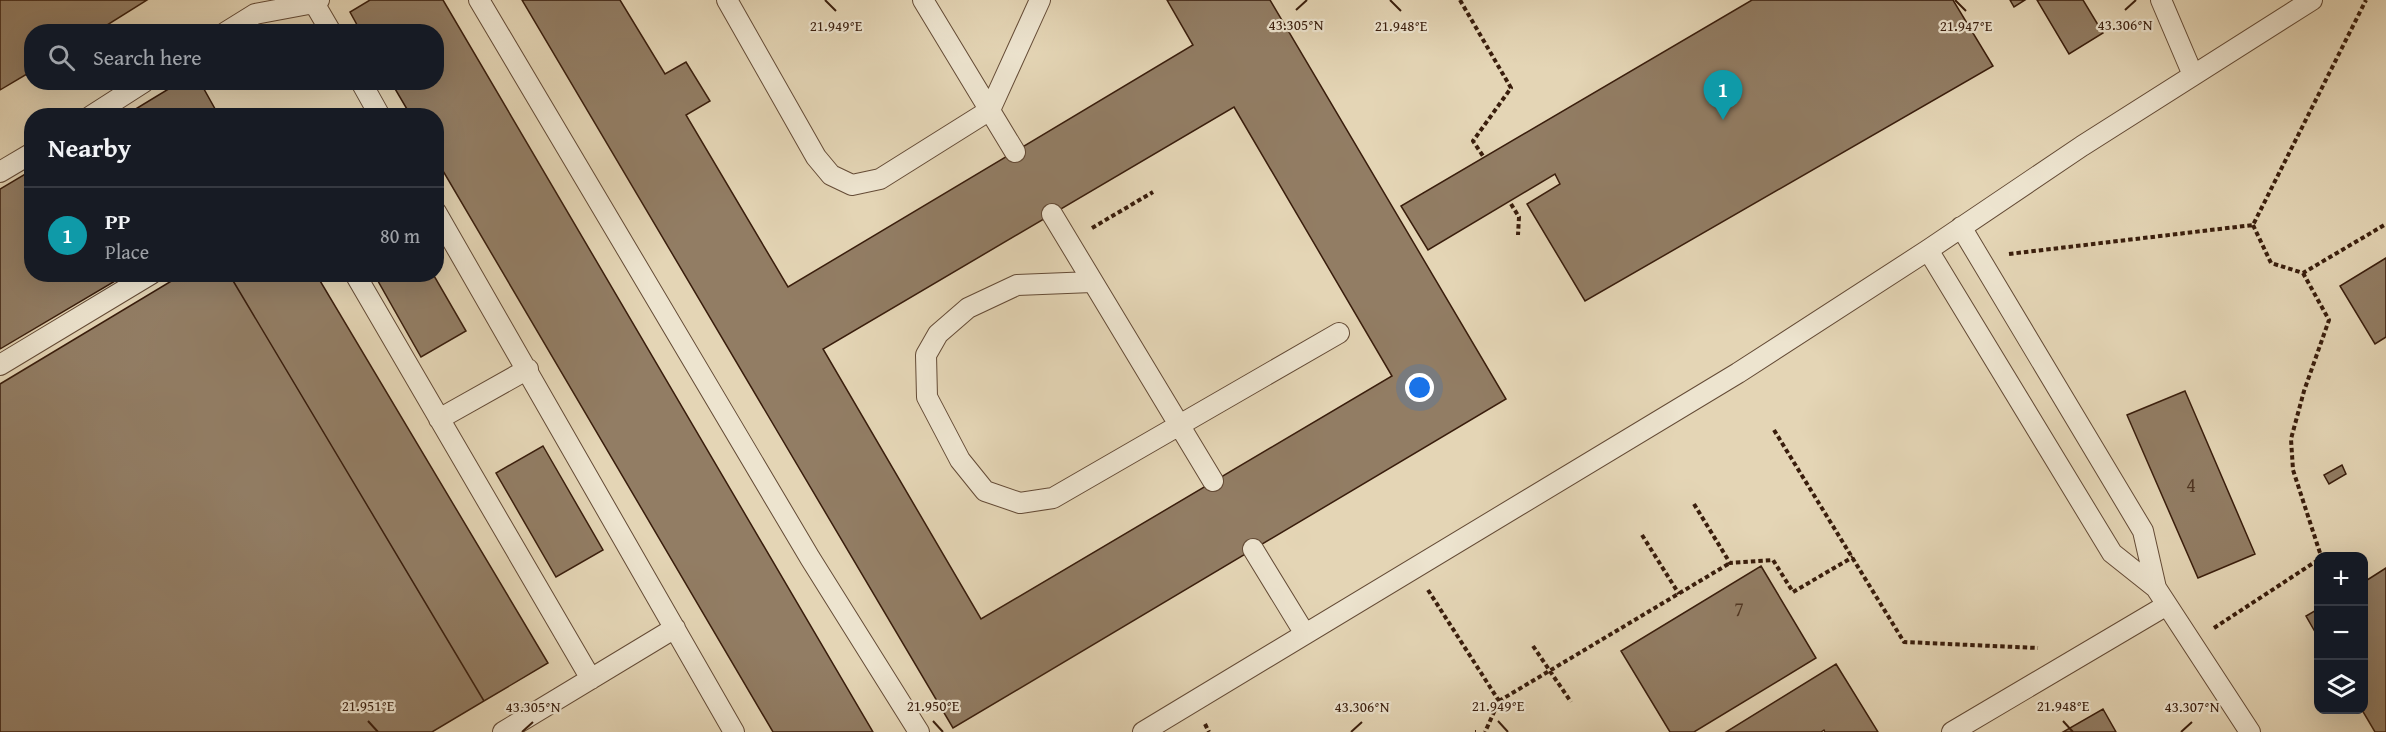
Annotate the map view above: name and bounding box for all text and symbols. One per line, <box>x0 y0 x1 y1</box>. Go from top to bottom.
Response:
text: 43.305°N <box>1269 14 1324 35</box>
text: 43.306°N <box>2098 14 2153 35</box>
text: 21.949°E <box>810 15 863 36</box>
text: 21.948°E <box>1375 15 1428 36</box>
text: 21.947°E <box>1940 15 1993 36</box>
search box <box>24 24 444 90</box>
icon: search <box>45 41 78 74</box>
text: Search here <box>93 41 202 73</box>
pin: 1 <box>1704 70 1742 120</box>
text: Nearby <box>48 128 131 167</box>
text: PP <box>105 205 131 237</box>
text: 1 <box>62 221 73 250</box>
text: 80 m <box>380 221 420 250</box>
text: Place <box>105 237 149 266</box>
your location <box>1405 373 1434 402</box>
house number: 4 <box>2186 470 2196 499</box>
map controls <box>2314 552 2368 714</box>
button: + <box>2314 552 2368 606</box>
house number: 7 <box>1734 594 1744 623</box>
button: − <box>2314 606 2368 660</box>
button: layers <box>2314 660 2368 714</box>
text: 21.951°E <box>342 695 395 716</box>
text: 21.950°E <box>907 695 960 716</box>
text: 21.949°E <box>1472 695 1525 716</box>
text: 21.948°E <box>2037 695 2090 716</box>
text: 43.305°N <box>506 696 561 717</box>
text: 43.306°N <box>1335 696 1390 717</box>
text: 43.307°N <box>2165 696 2220 717</box>

